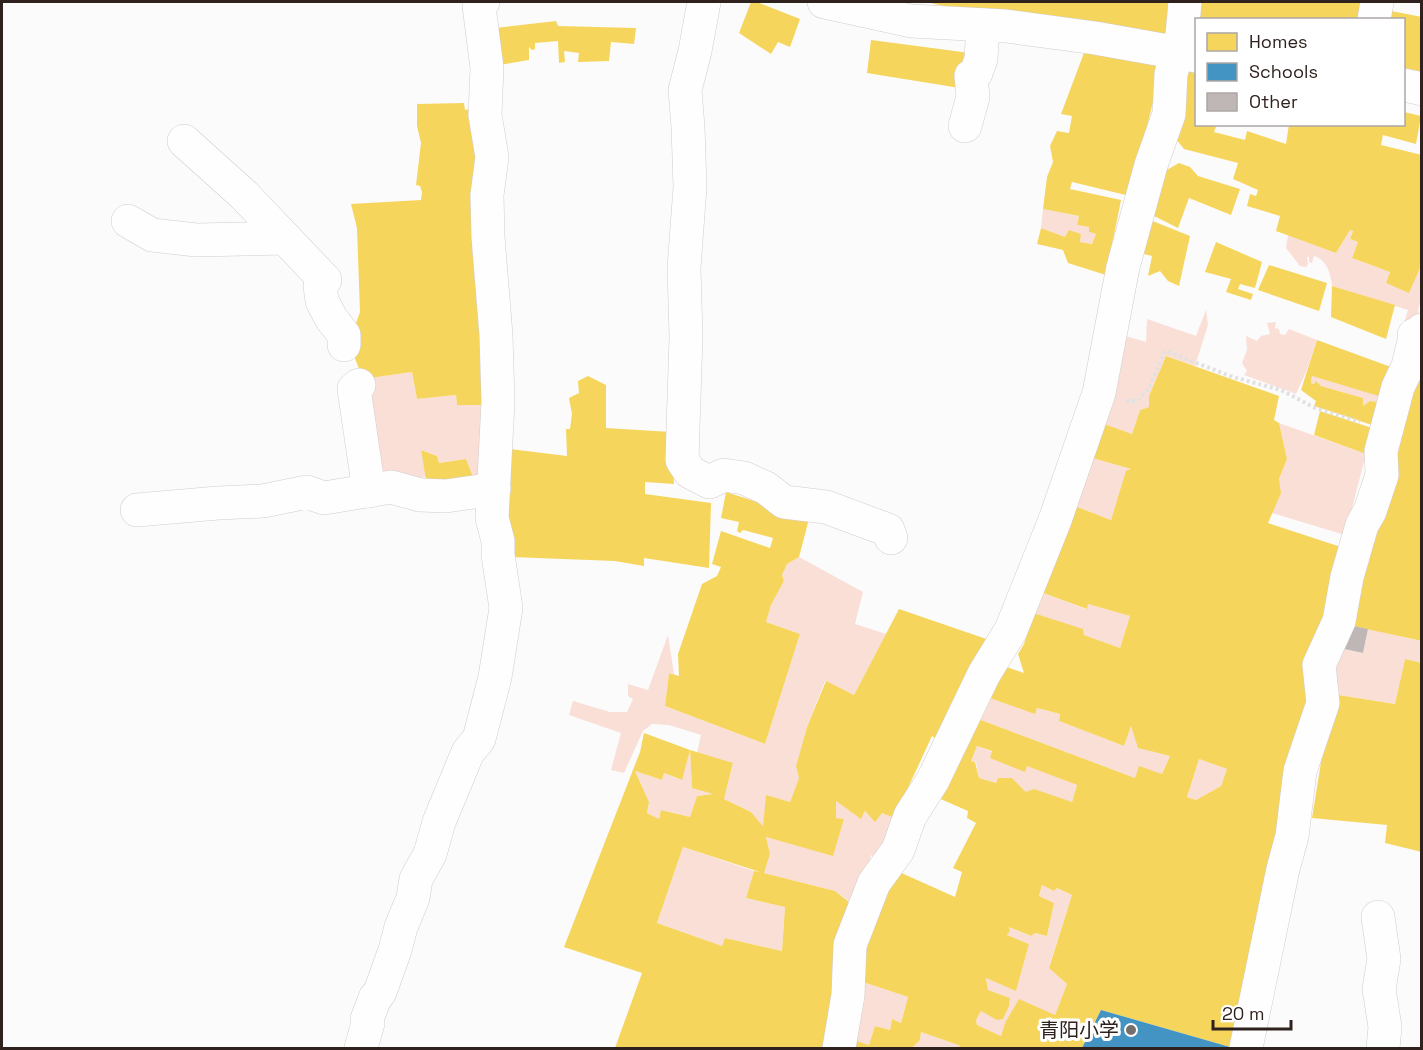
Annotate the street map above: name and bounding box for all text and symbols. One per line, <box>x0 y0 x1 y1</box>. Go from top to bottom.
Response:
legend <box>1195 18 1405 126</box>
text: Homes <box>1249 30 1308 53</box>
text: Schools <box>1249 60 1318 83</box>
text: Other <box>1249 90 1298 113</box>
scale bar <box>1213 993 1291 1031</box>
text: 20 m <box>1222 1002 1265 1025</box>
place label: 青阳小学 <box>1039 1017 1119 1043</box>
marker: 青阳小学 <box>1124 1023 1138 1037</box>

